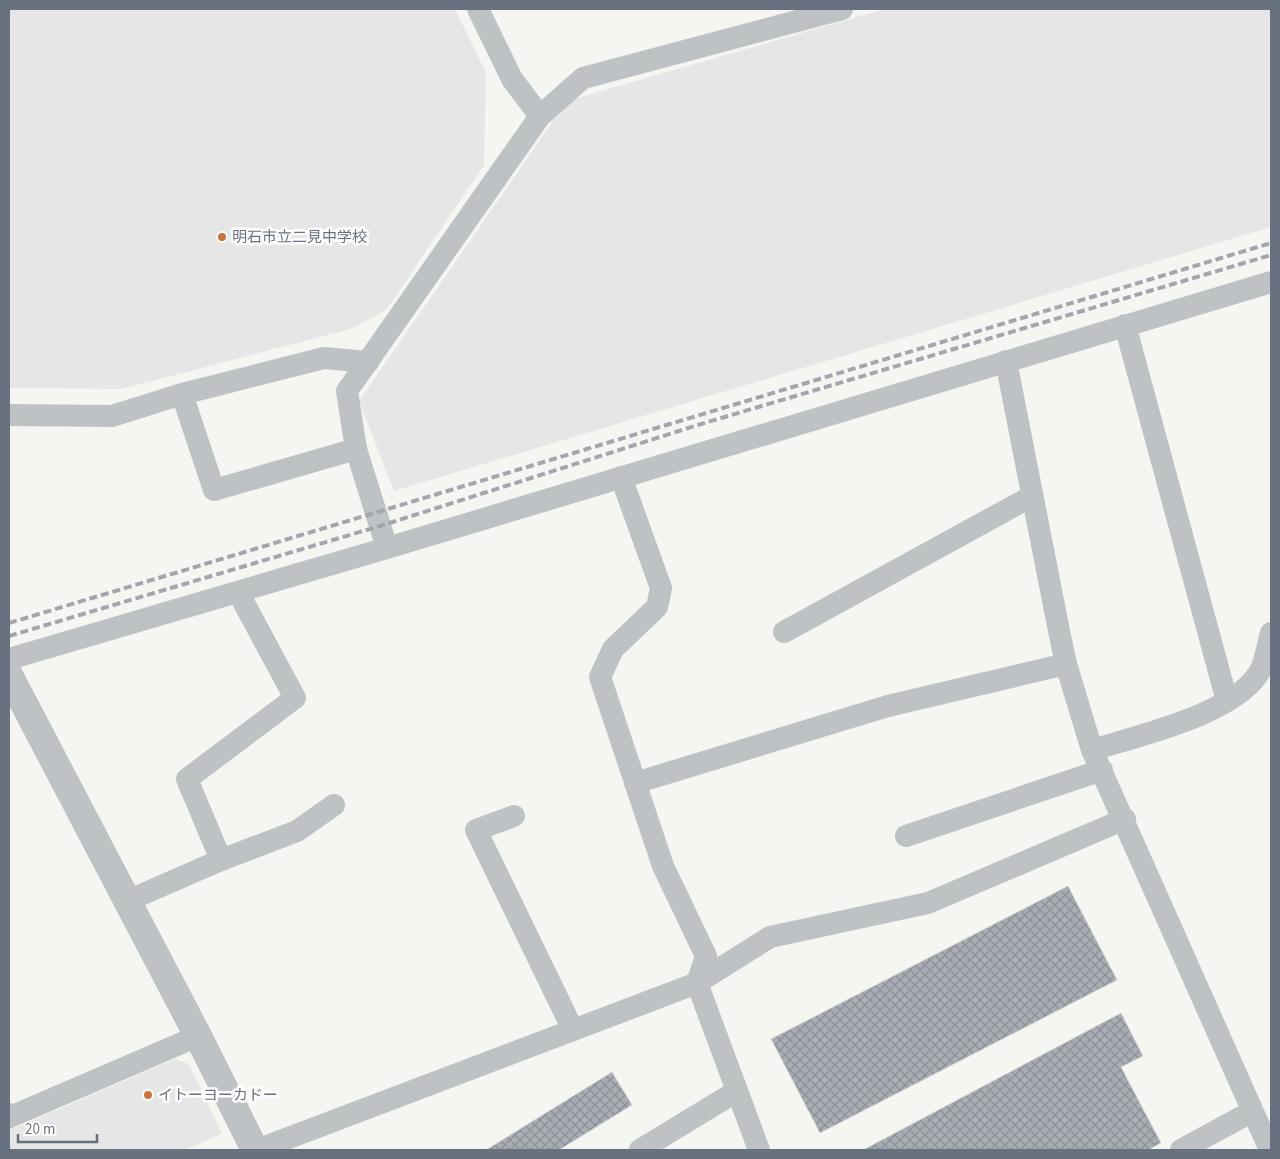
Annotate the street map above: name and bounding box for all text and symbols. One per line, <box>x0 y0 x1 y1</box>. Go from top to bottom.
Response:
place label: 明石市立二見中学校 <box>232 227 367 248</box>
marker: 明石市立二見中学校 <box>216 231 228 243</box>
place label: イトーヨーカドー <box>158 1085 278 1106</box>
marker: イトーヨーカドー <box>142 1089 154 1101</box>
scale bar <box>18 1112 96 1144</box>
text: 20 m <box>25 1119 55 1140</box>

